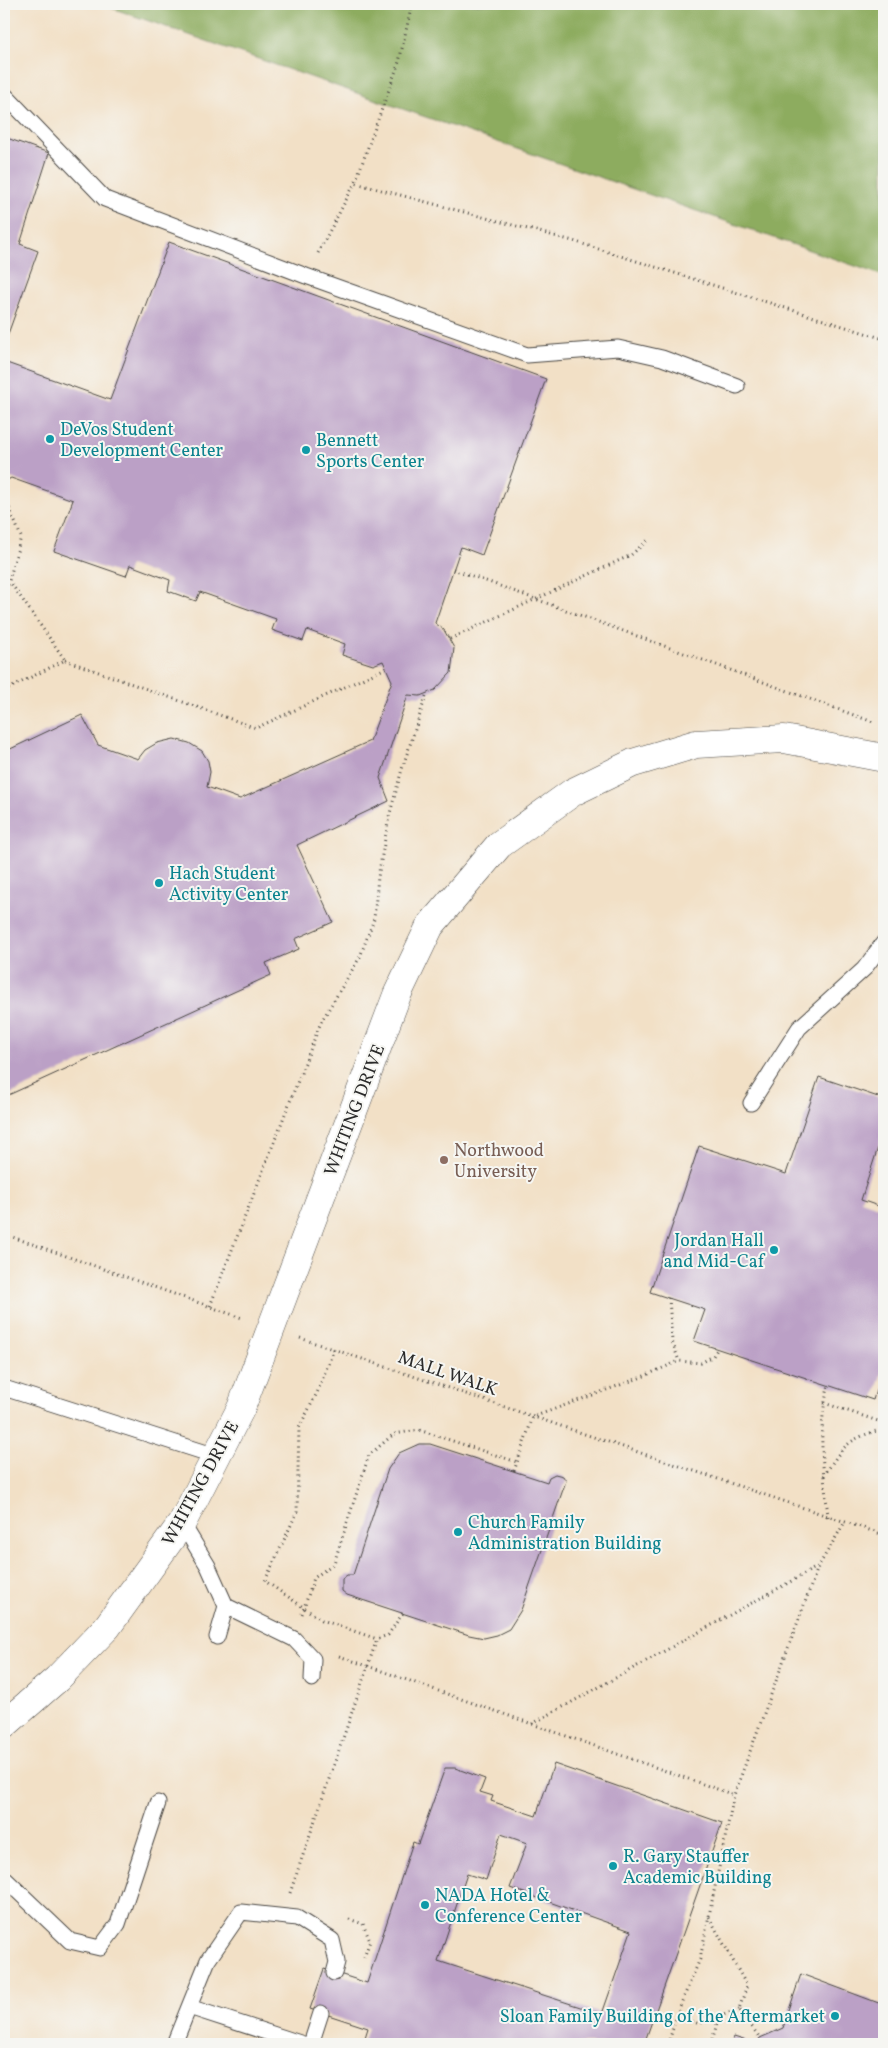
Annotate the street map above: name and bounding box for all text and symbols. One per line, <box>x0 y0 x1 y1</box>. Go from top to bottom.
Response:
place label: DeVos Student Development Center <box>60 418 223 464</box>
place label: Bennett Sports Center <box>316 429 425 475</box>
marker: DeVos Student Development Center <box>44 433 56 445</box>
marker: Bennett Sports Center <box>300 444 312 456</box>
place label: Hach Student Activity Center <box>169 862 289 908</box>
marker: Hach Student Activity Center <box>153 877 165 889</box>
street label: WHITING DRIVE <box>319 1041 392 1180</box>
place label: Northwood University <box>454 1139 544 1185</box>
marker: Northwood University <box>438 1154 450 1166</box>
place label: Jordan Hall and Mid-Caf <box>663 1229 766 1275</box>
marker: Jordan Hall and Mid-Caf <box>768 1244 780 1256</box>
street label: MALL WALK <box>394 1346 501 1403</box>
street label: WHITING DRIVE <box>157 1417 246 1551</box>
place label: Church Family Administration Building <box>468 1511 662 1557</box>
marker: Church Family Administration Building <box>452 1526 464 1538</box>
place label: R. Gary Stauffer Academic Building <box>623 1845 772 1891</box>
marker: R. Gary Stauffer Academic Building <box>607 1860 619 1872</box>
place label: NADA Hotel & Conference Center <box>435 1884 582 1930</box>
marker: NADA Hotel & Conference Center <box>419 1899 431 1911</box>
place label: Sloan Family Building of the Aftermarket <box>500 2005 825 2030</box>
marker: Sloan Family Building of the Aftermarket <box>829 2010 841 2022</box>

